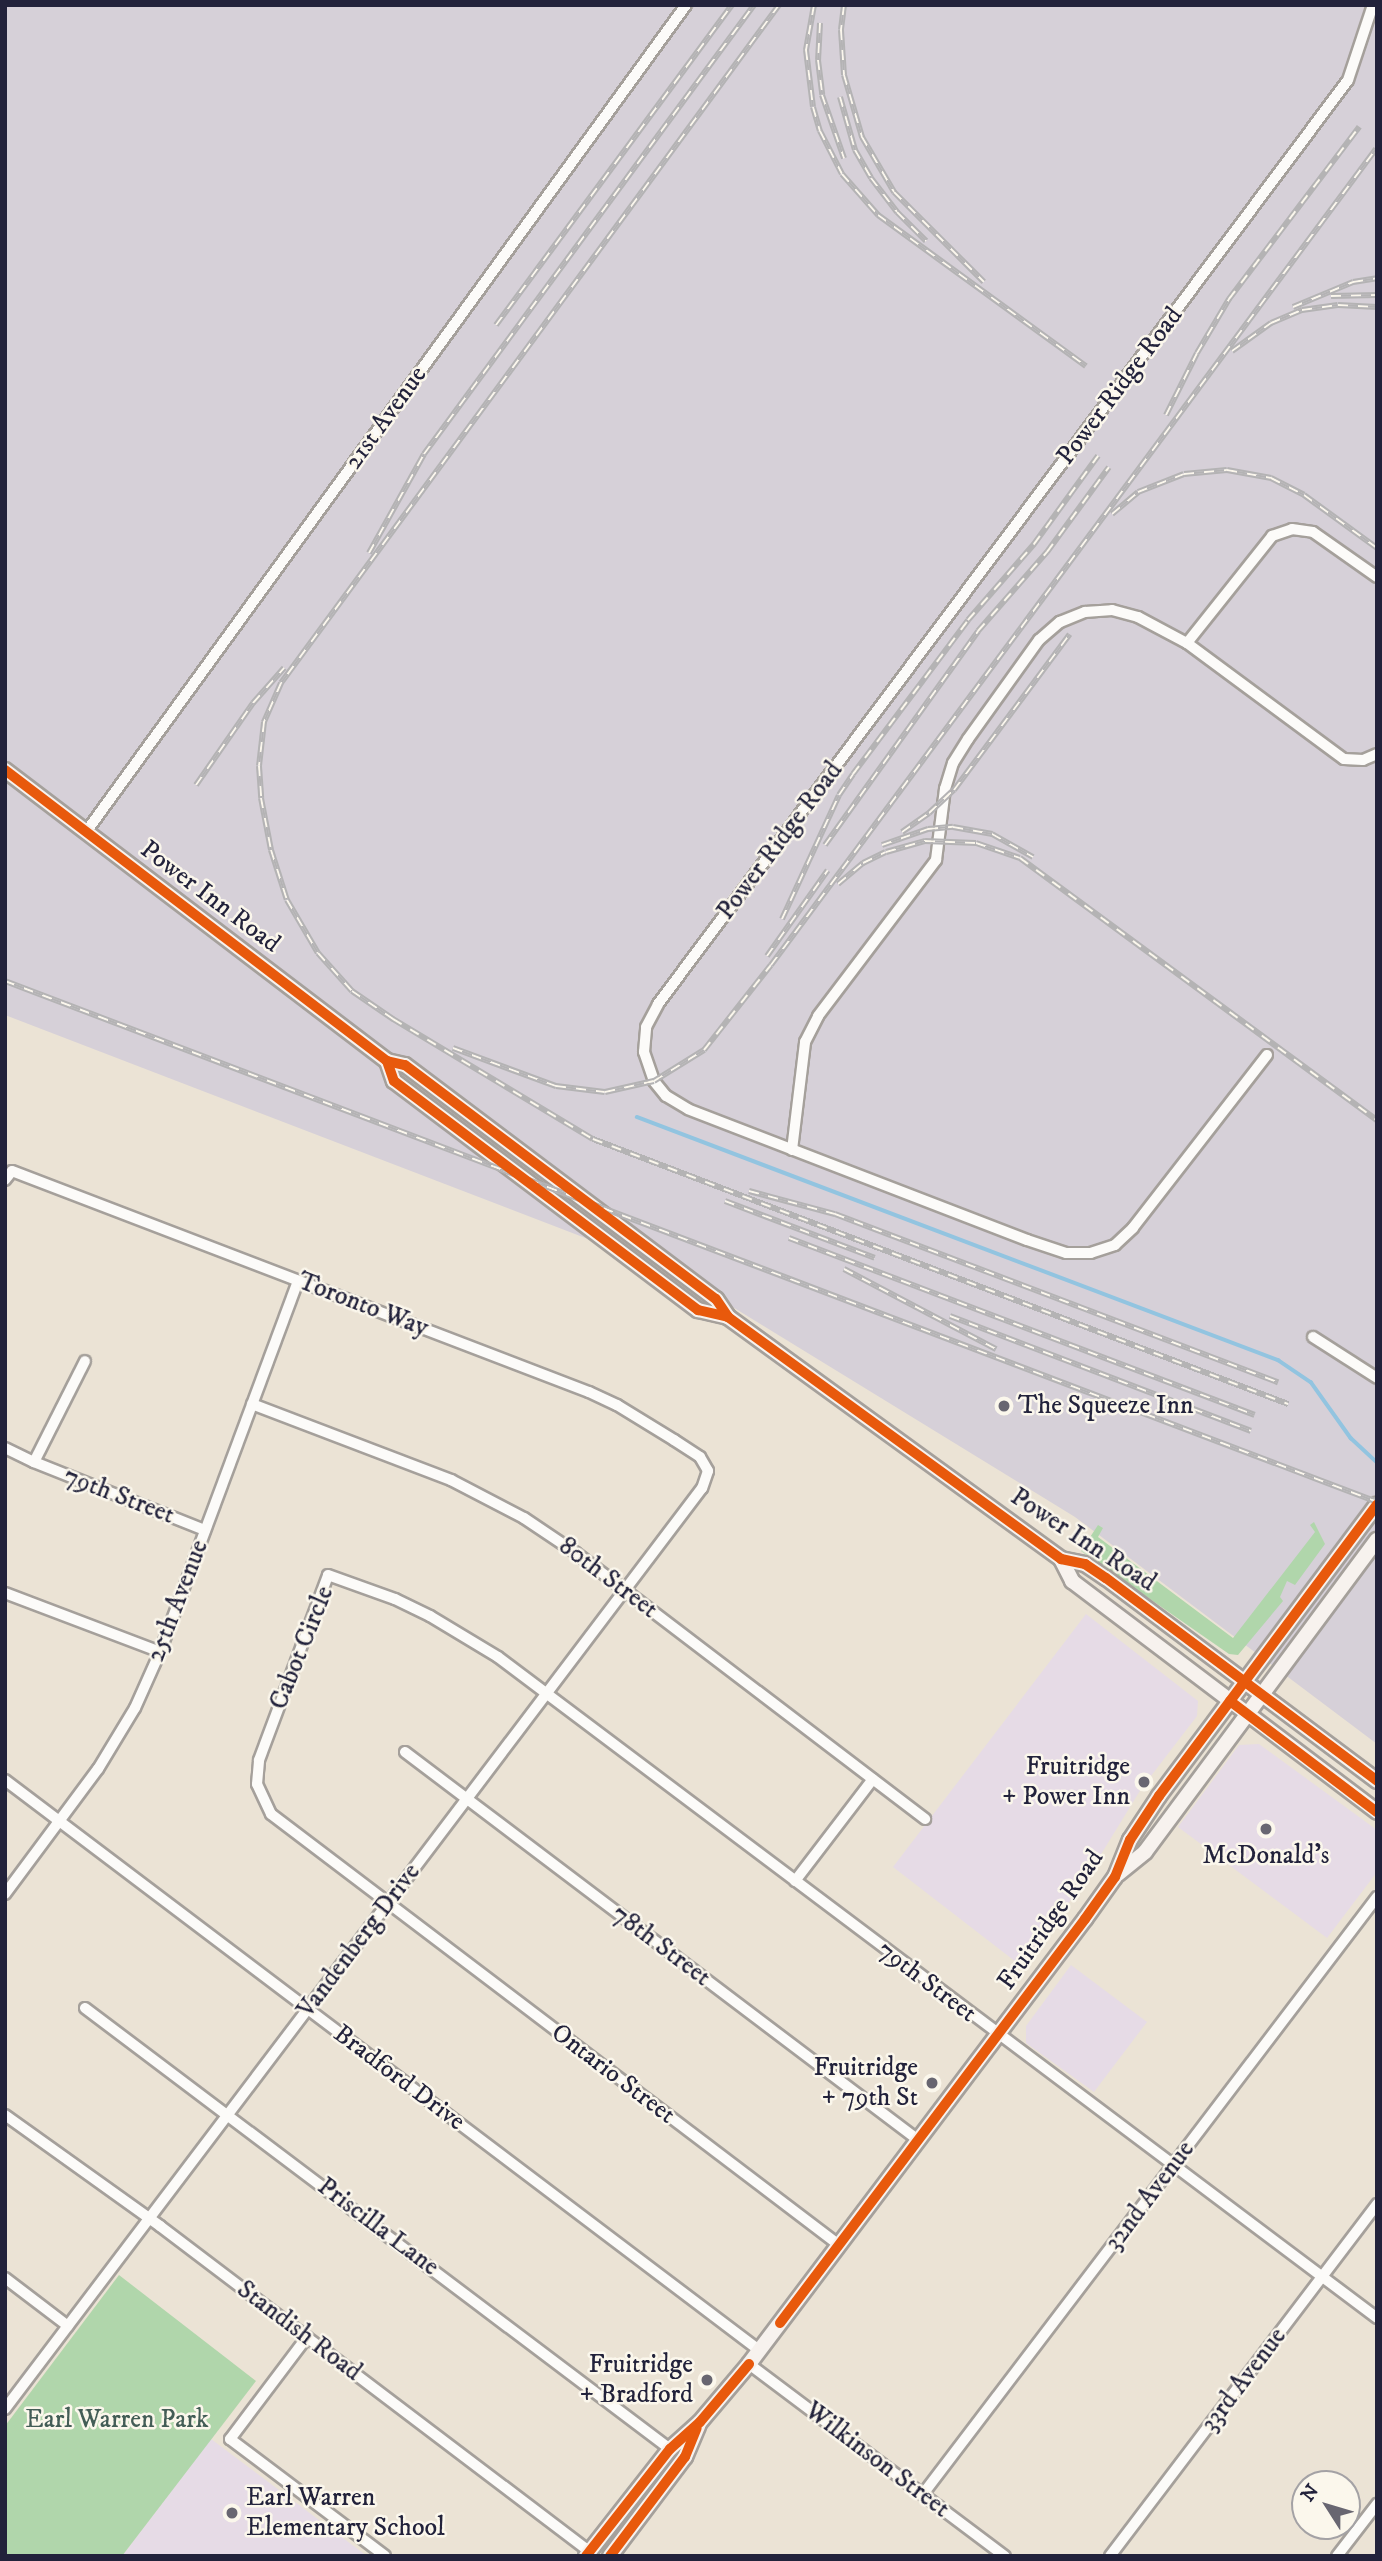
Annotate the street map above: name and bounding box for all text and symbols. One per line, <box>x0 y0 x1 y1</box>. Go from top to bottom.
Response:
street label: Power Ridge Road <box>1050 301 1190 471</box>
street label: 21st Avenue <box>338 360 434 476</box>
street label: Power Ridge Road <box>710 756 850 926</box>
street label: Power Inn Road <box>134 834 286 960</box>
street label: Toronto Way <box>293 1266 433 1344</box>
place label: The Squeeze Inn <box>1018 1390 1194 1422</box>
marker: The Squeeze Inn <box>996 1398 1012 1414</box>
street label: 79th Street <box>59 1461 179 1531</box>
street label: Power Inn Road <box>1004 1481 1162 1599</box>
street label: 80th Street <box>552 1531 664 1625</box>
street label: 25th Avenue <box>140 1536 216 1666</box>
street label: Cabot Circle <box>263 1582 341 1714</box>
place label: Fruitridge + Power Inn <box>1002 1751 1130 1812</box>
marker: Fruitridge + Power Inn <box>1136 1774 1152 1790</box>
marker: McDonald's <box>1258 1821 1274 1837</box>
place label: McDonald's <box>1203 1840 1329 1872</box>
street label: Fruitridge Road <box>991 1844 1111 1996</box>
street label: Vandenberg Drive <box>291 1858 427 2024</box>
street label: 78th Street <box>605 1899 717 1993</box>
street label: 79th Street <box>871 1935 983 2029</box>
street label: Ontario Street <box>545 2017 681 2131</box>
street label: Bradford Drive <box>327 2018 471 2138</box>
place label: Fruitridge + 79th St <box>813 2052 918 2114</box>
marker: Fruitridge + 79th St <box>924 2075 940 2091</box>
street label: 32nd Avenue <box>1099 2135 1201 2257</box>
street label: Priscilla Lane <box>311 2171 445 2283</box>
street label: Standish Road <box>231 2274 367 2388</box>
street label: 33rd Avenue <box>1195 2322 1293 2438</box>
place label: Fruitridge + Bradford <box>579 2349 693 2410</box>
marker: Fruitridge + Bradford <box>699 2372 715 2388</box>
street label: Wilkinson Street <box>798 2395 956 2525</box>
park label: Earl Warren Park <box>25 2404 209 2436</box>
north arrow <box>1291 2470 1361 2540</box>
text: N <box>1297 2480 1324 2506</box>
place label: Earl Warren Elementary School <box>246 2482 445 2544</box>
marker: Earl Warren Elementary School <box>224 2505 240 2521</box>

